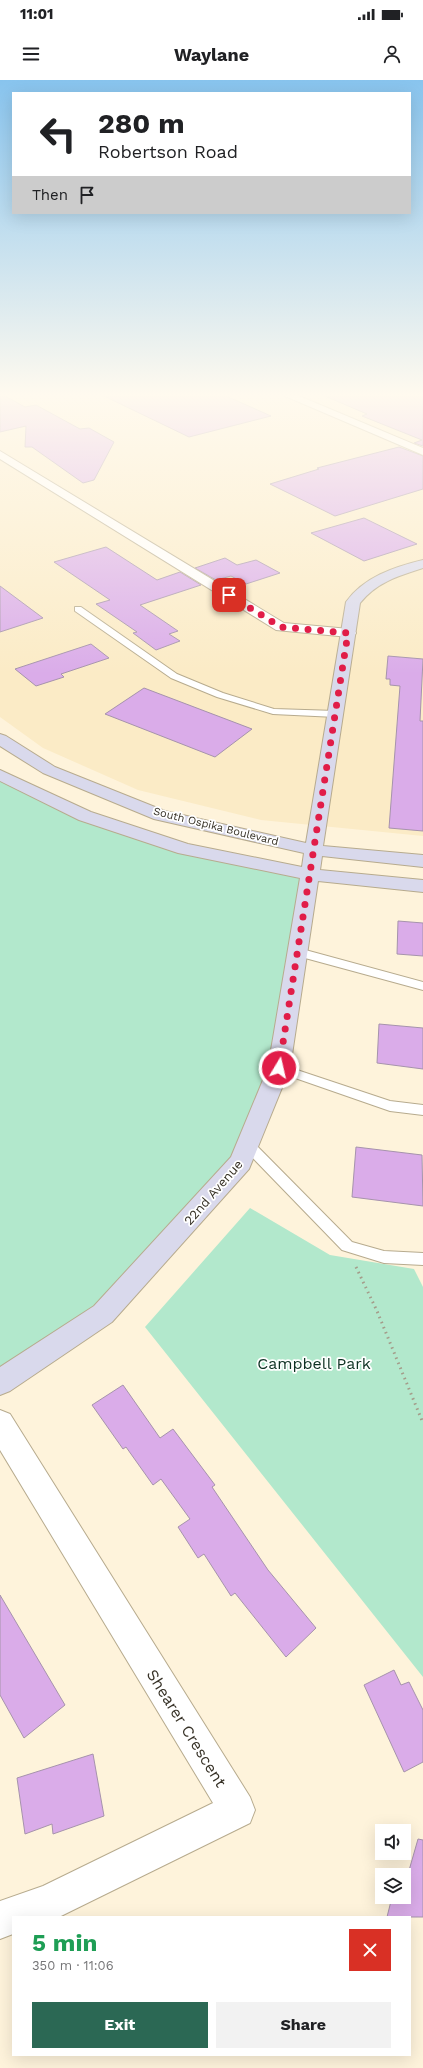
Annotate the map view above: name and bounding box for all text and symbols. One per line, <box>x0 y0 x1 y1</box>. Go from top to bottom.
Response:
text: 11:01 <box>20 5 54 23</box>
icon: menu <box>20 43 42 65</box>
icon: person <box>381 43 403 65</box>
text: Waylane <box>174 44 249 65</box>
text: 280 m <box>98 107 185 140</box>
icon: left <box>32 108 84 160</box>
text: Robertson Road <box>98 141 238 162</box>
icon: arrive <box>76 184 98 206</box>
text: Then <box>32 186 68 204</box>
pin <box>212 578 246 612</box>
icon: arrive <box>218 584 240 606</box>
street label: South Ospika Boulevard <box>152 805 280 848</box>
position arrow <box>258 1047 300 1089</box>
street label: 22nd Avenue <box>181 1157 246 1228</box>
park label: Campbell Park <box>257 1354 371 1373</box>
street label: Shearer Crescent <box>143 1666 231 1791</box>
map controls <box>375 1824 411 1904</box>
button: sound <box>375 1824 411 1860</box>
button: layers <box>375 1868 411 1904</box>
text: 5 min <box>32 1929 97 1957</box>
button: close <box>349 1929 391 1971</box>
text: 350 m · 11:06 <box>32 1958 114 1973</box>
button: Exit <box>32 2002 208 2048</box>
button: Share <box>216 2002 391 2048</box>

